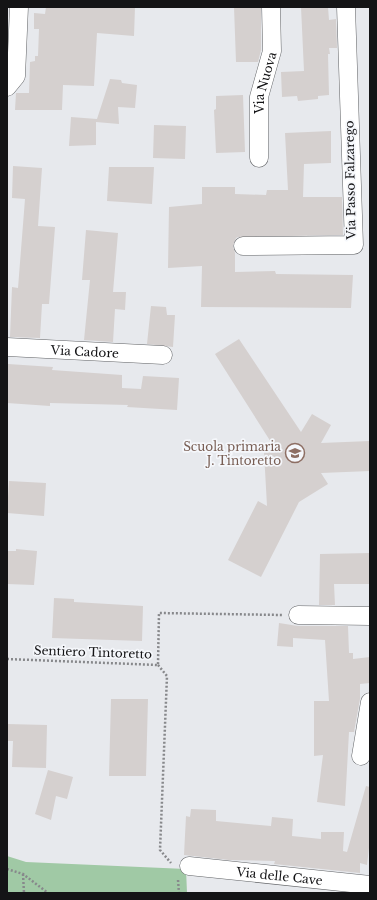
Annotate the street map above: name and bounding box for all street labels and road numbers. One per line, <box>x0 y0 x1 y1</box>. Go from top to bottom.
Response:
street label: Via Nuova <box>252 50 279 115</box>
street label: Via Passo Falzarego <box>341 120 359 241</box>
street label: Via Cadore <box>49 342 119 360</box>
street label: Sentiero Tintoretto <box>34 642 153 662</box>
street label: Via delle Cave <box>235 863 323 887</box>

